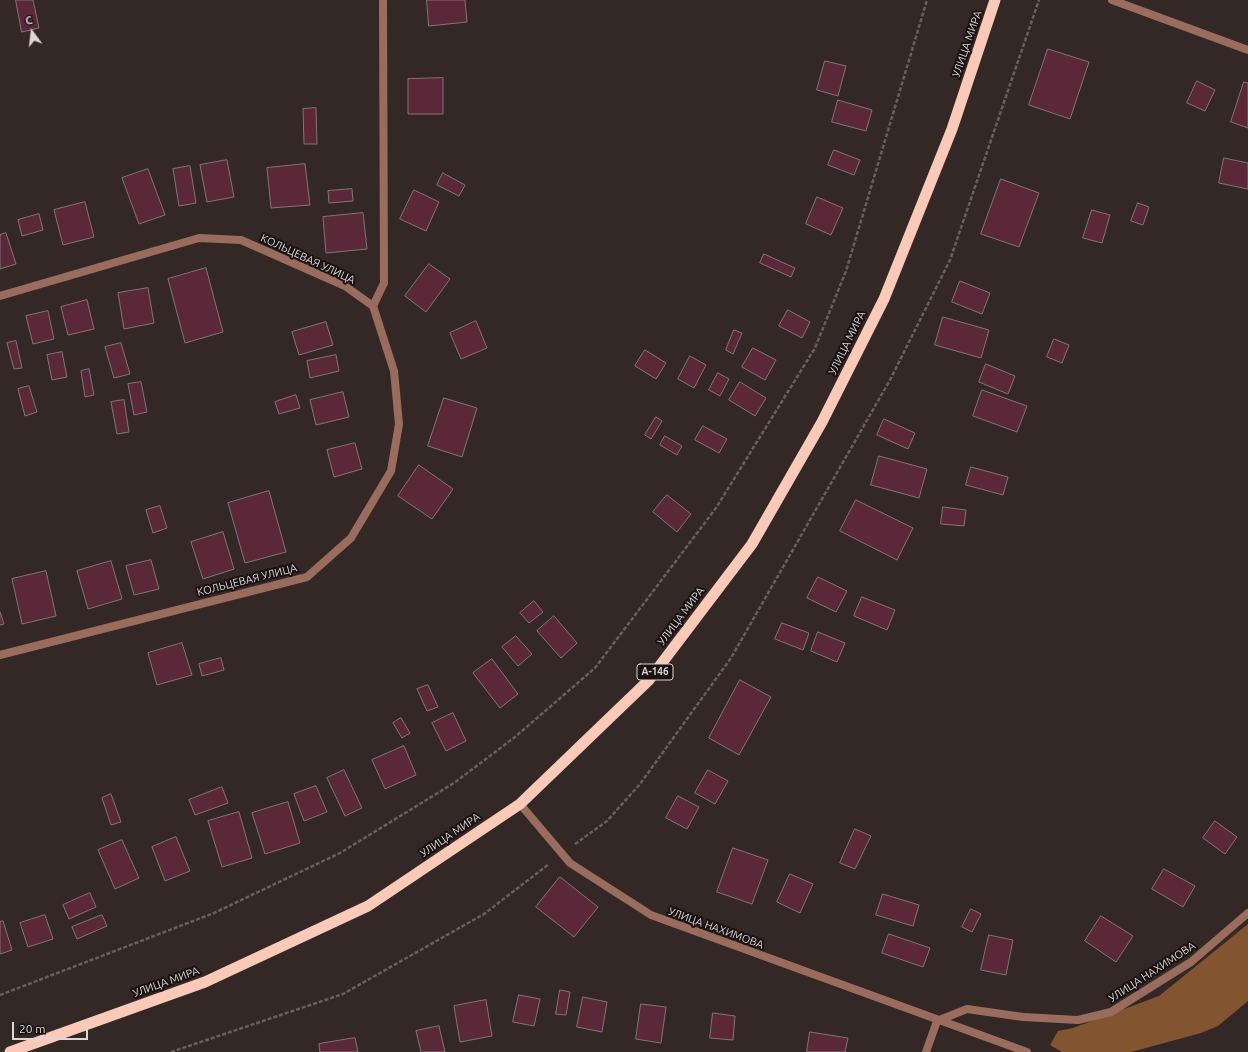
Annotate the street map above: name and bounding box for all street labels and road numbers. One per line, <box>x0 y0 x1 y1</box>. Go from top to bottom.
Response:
street label: УЛИЦА МИРА <box>949 9 985 79</box>
street label: КОЛЬЦЕВАЯ УЛИЦА <box>259 231 357 287</box>
street label: УЛИЦА МИРА <box>826 309 868 377</box>
street label: КОЛЬЦЕВАЯ УЛИЦА <box>195 561 299 599</box>
street label: УЛИЦА МИРА <box>655 584 707 648</box>
road number: А-146 <box>637 664 673 680</box>
street label: УЛИЦА МИРА <box>417 810 483 860</box>
street label: УЛИЦА НАХИМОВА <box>666 905 766 951</box>
street label: УЛИЦА НАХИМОВА <box>1106 939 1198 1005</box>
street label: УЛИЦА МИРА <box>131 964 201 1000</box>

